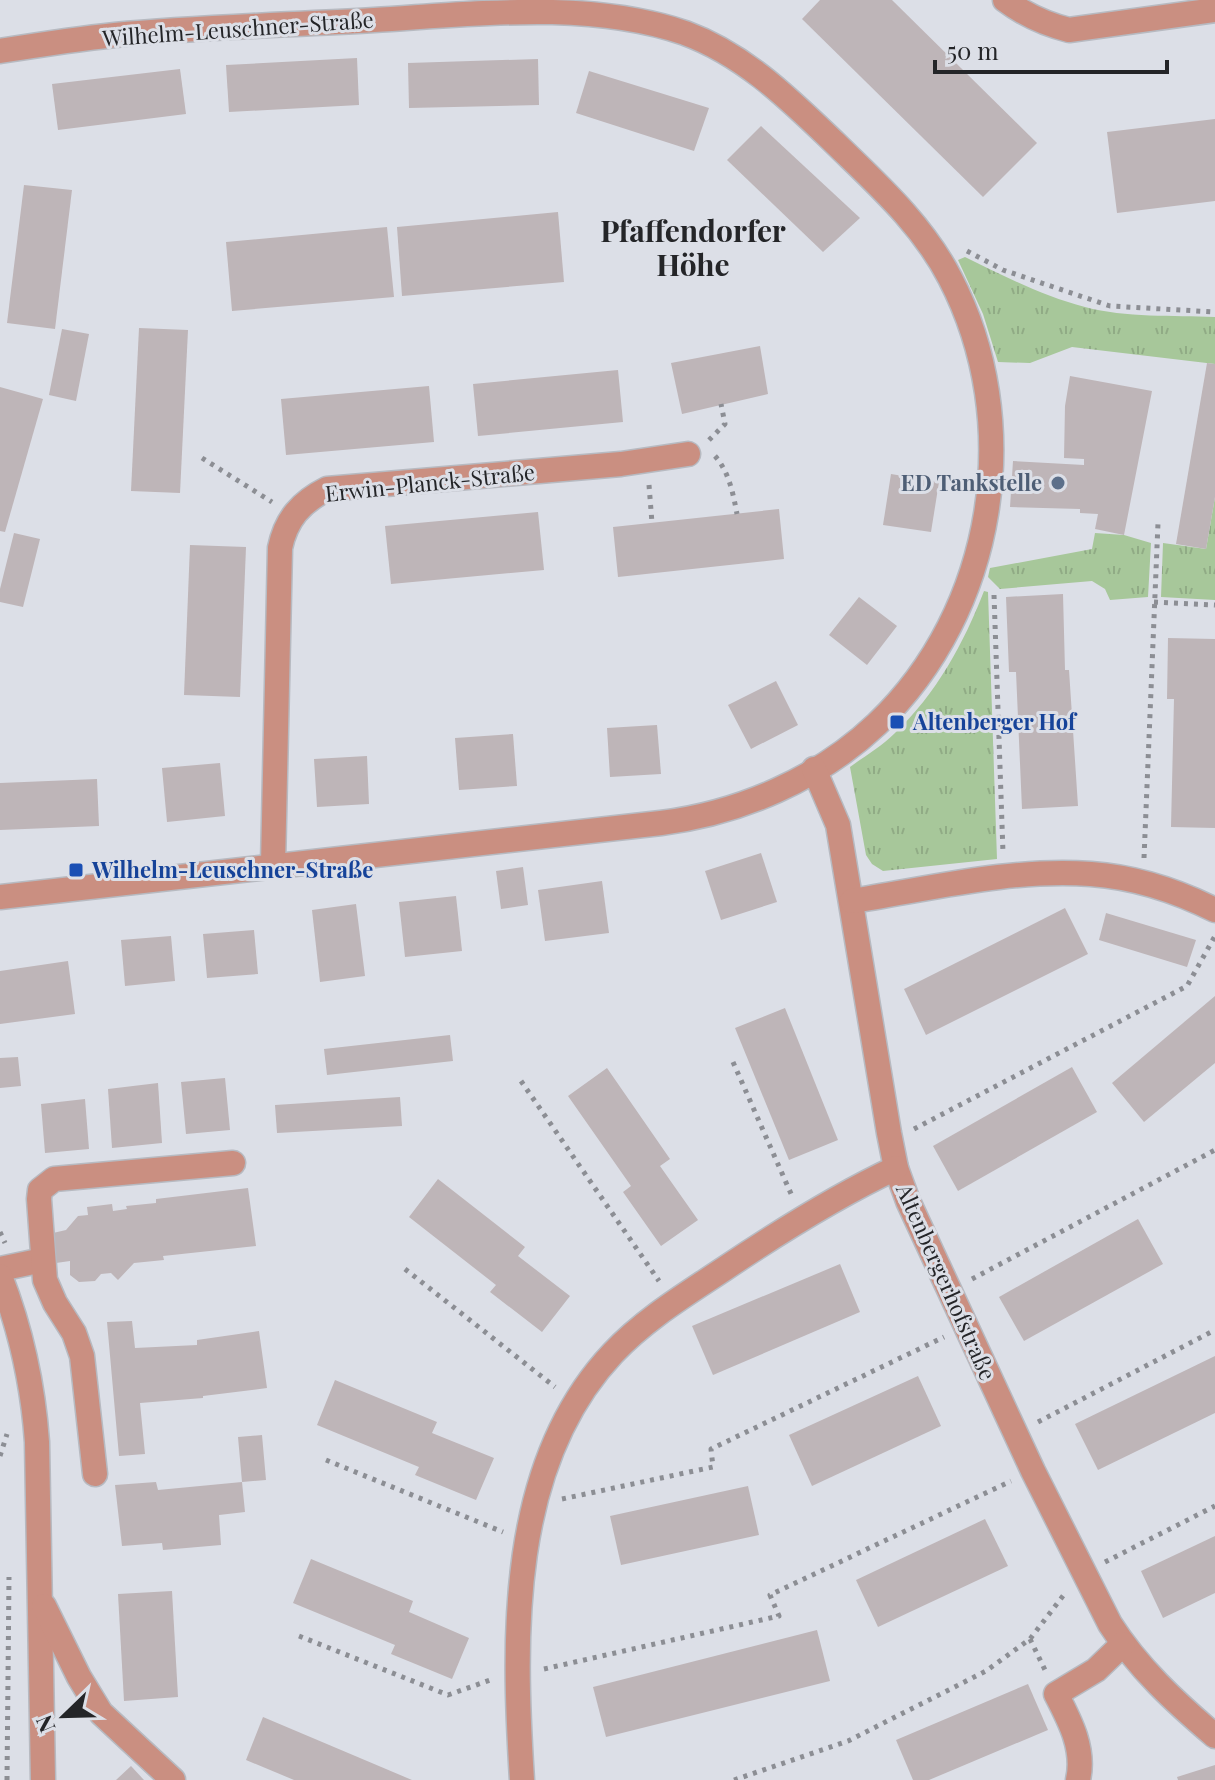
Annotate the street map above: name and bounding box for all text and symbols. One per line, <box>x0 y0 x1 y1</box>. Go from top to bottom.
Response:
street label: Wilhelm-Leuschner-Straße <box>100 4 375 53</box>
scale bar <box>935 24 1167 74</box>
text: 50 m <box>947 34 999 66</box>
district label: Pfaffendorfer Höhe <box>600 210 786 284</box>
street label: Erwin-Planck-Straße <box>324 456 536 508</box>
place label: ED Tankstelle <box>901 467 1042 497</box>
marker: ED Tankstelle <box>1049 474 1067 492</box>
place label: Altenberger Hof <box>912 706 1078 736</box>
marker: Altenberger Hof <box>888 713 906 731</box>
place label: Wilhelm-Leuschner-Straße <box>91 854 373 884</box>
marker: Wilhelm-Leuschner-Straße <box>67 861 85 879</box>
street label: Altenbergerhofstraße <box>890 1178 1004 1385</box>
north arrow <box>24 1676 104 1756</box>
text: N <box>28 1711 62 1737</box>

